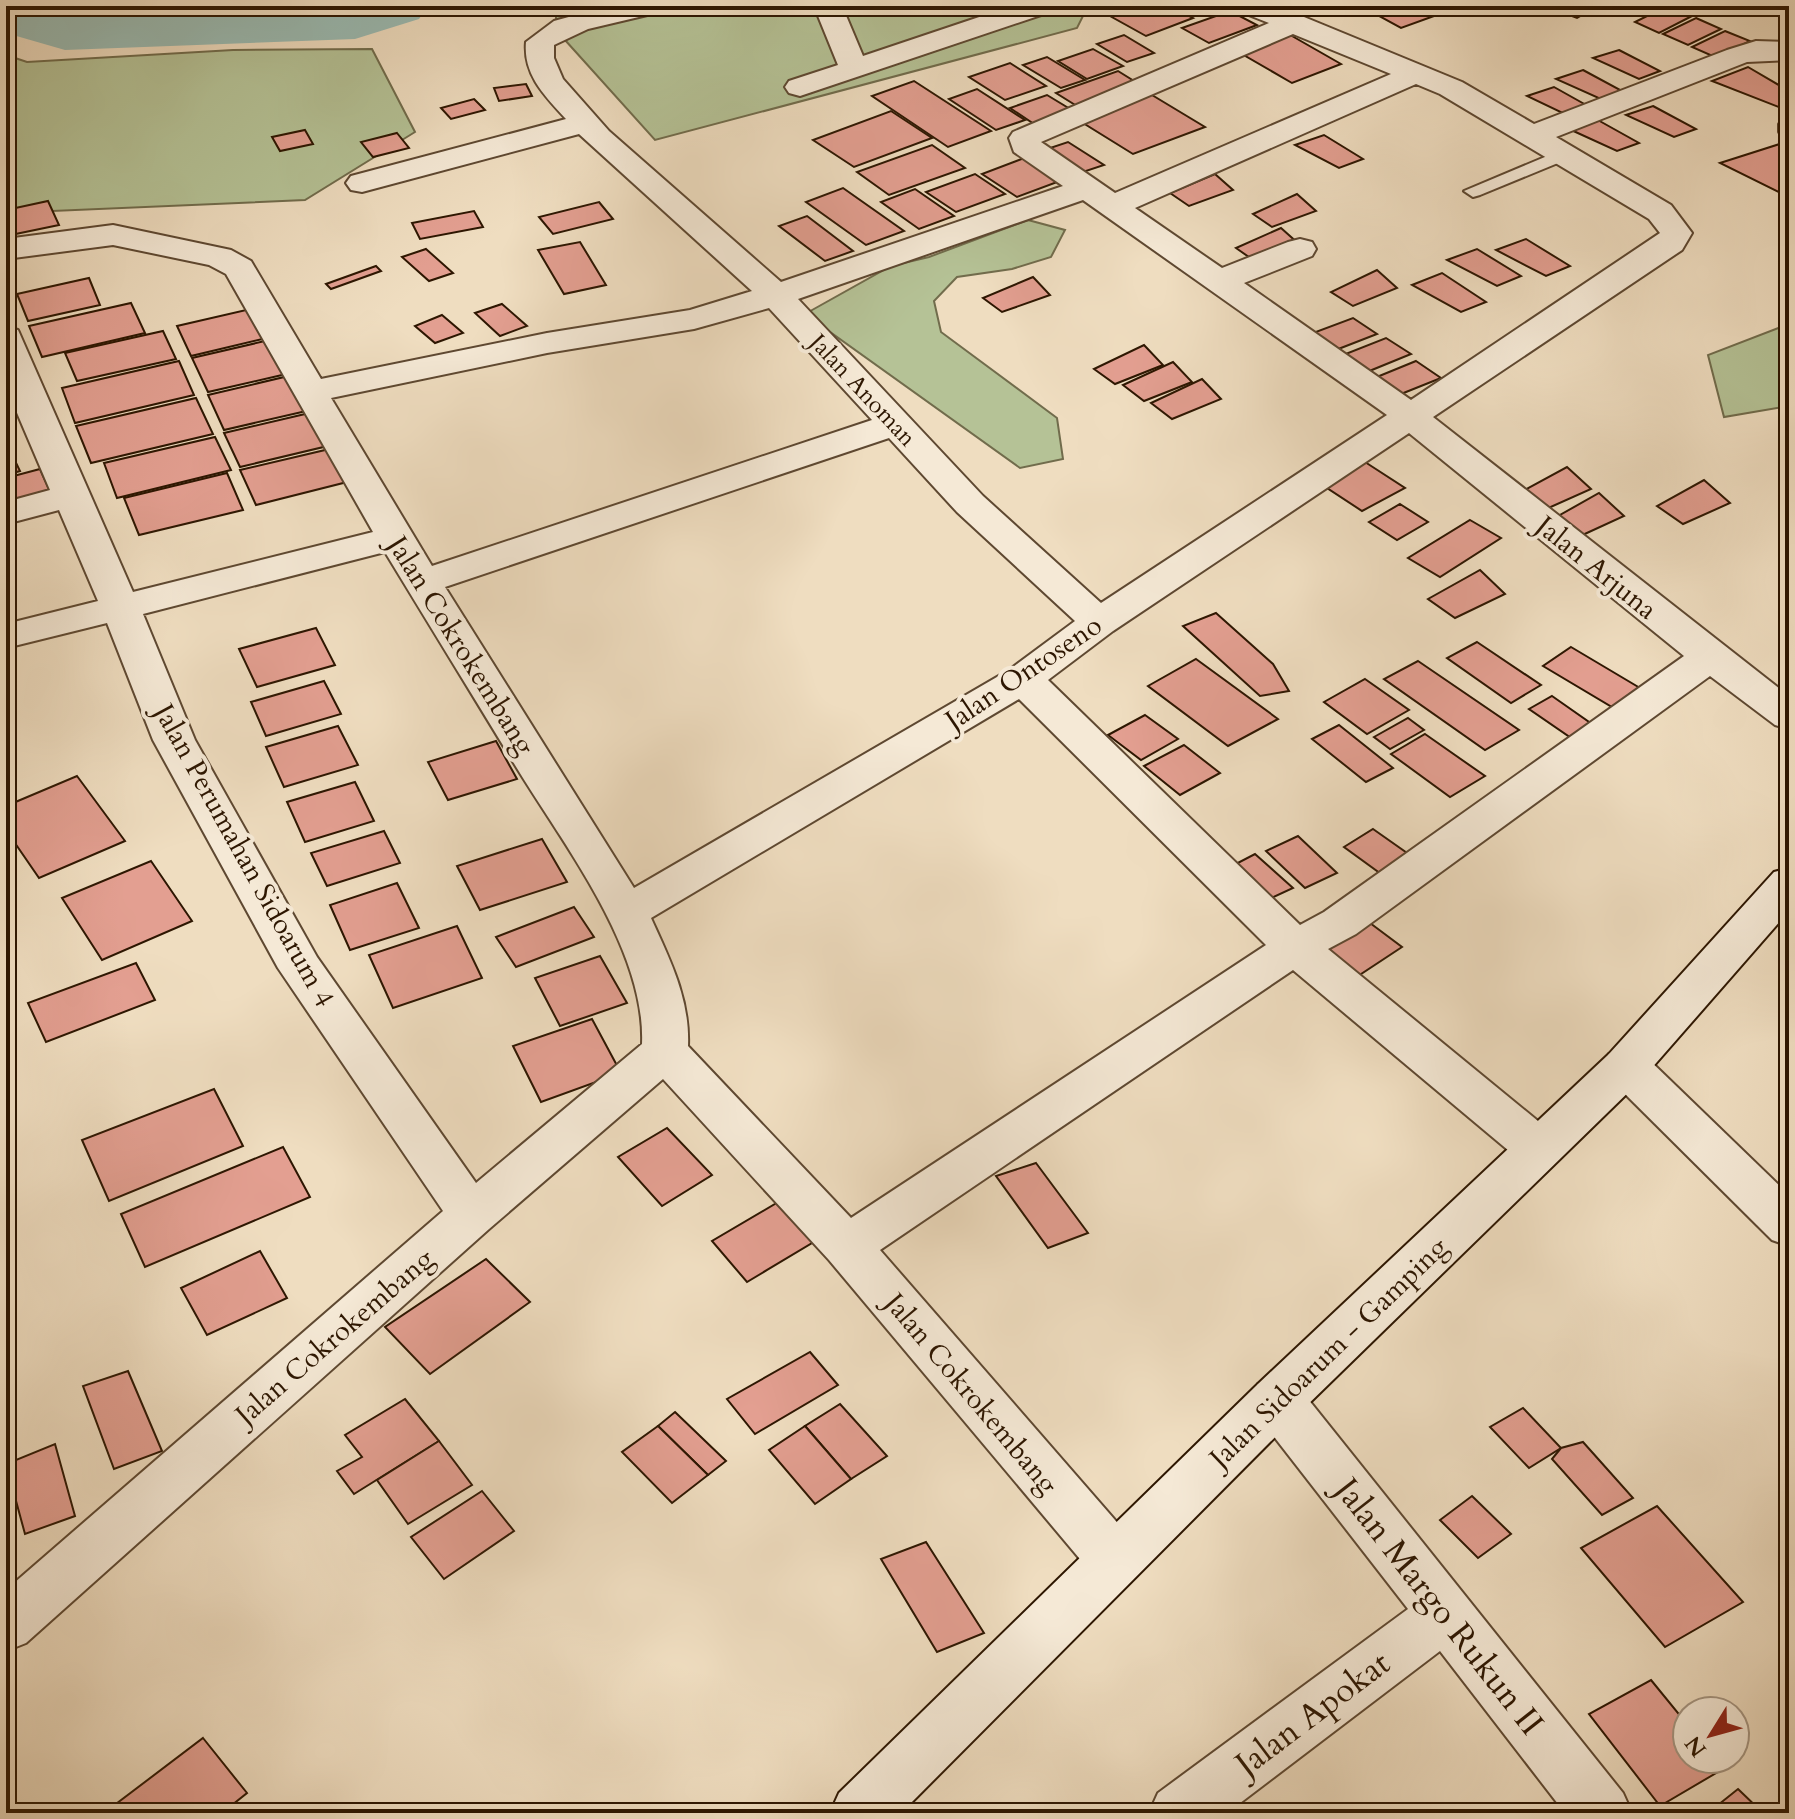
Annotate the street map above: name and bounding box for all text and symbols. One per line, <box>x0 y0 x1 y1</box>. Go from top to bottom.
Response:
street label: Jalan Anoman <box>800 325 924 454</box>
street label: Jalan Arjuna <box>1525 505 1665 628</box>
street label: Jalan Cokrokembang <box>376 526 544 762</box>
street label: Jalan Ontoseno <box>934 606 1109 742</box>
street label: Jalan Perumahan Sidoarum 4 <box>143 694 343 1014</box>
street label: Jalan Sidoarum - Gamping <box>1198 1229 1456 1479</box>
street label: Jalan Cokrokembang <box>224 1240 442 1436</box>
street label: Jalan Cokrokembang <box>873 1282 1067 1502</box>
street label: Jalan Margo Rukun II <box>1321 1465 1554 1745</box>
street label: Jalan Apokat <box>1222 1640 1399 1790</box>
north arrow <box>1671 1695 1751 1775</box>
text: N <box>1678 1730 1714 1763</box>

